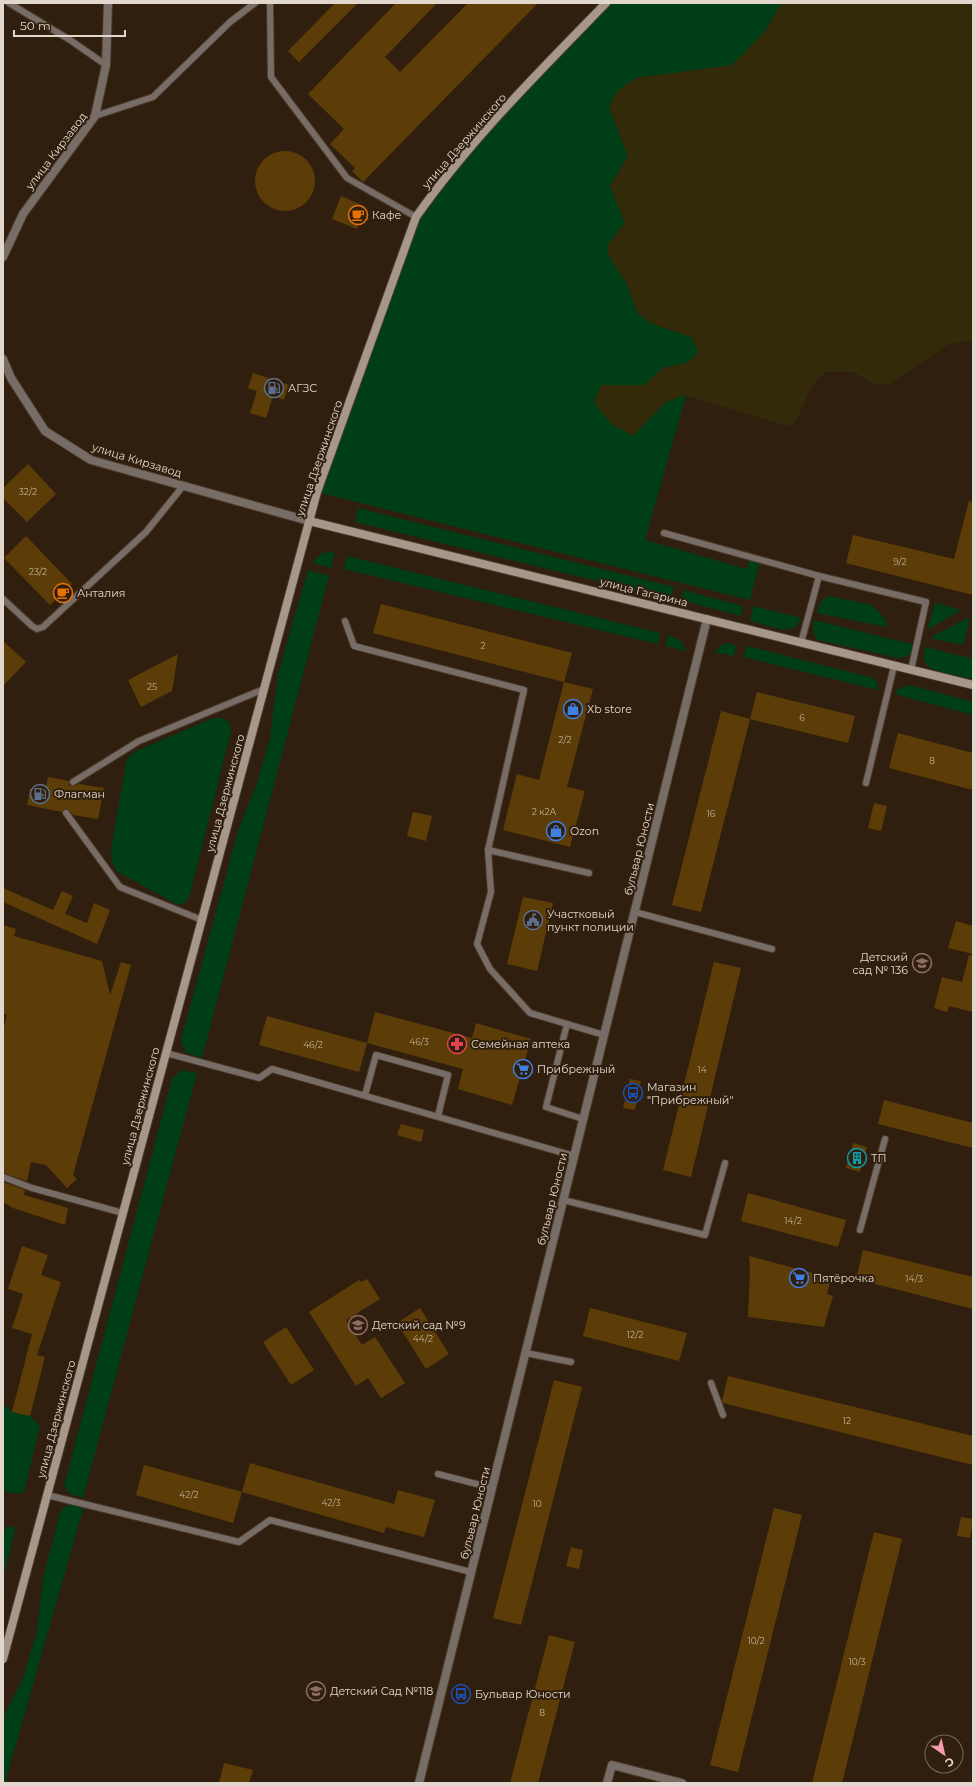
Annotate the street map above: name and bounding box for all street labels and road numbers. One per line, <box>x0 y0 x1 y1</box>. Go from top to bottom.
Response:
street label: улица Дзержинского <box>418 91 509 192</box>
street label: улица Кирзавод <box>22 110 90 193</box>
street label: улица Дзержинского <box>292 398 345 519</box>
street label: улица Кирзавод <box>89 439 184 480</box>
street label: улица Гагарина <box>598 574 689 610</box>
street label: улица Дзержинского <box>202 733 247 854</box>
street label: бульвар Юности <box>621 801 657 897</box>
street label: улица Дзержинского <box>117 1046 162 1167</box>
street label: бульвар Юности <box>534 1151 570 1247</box>
street label: улица Дзержинского <box>33 1359 78 1480</box>
street label: бульвар Юности <box>457 1465 493 1561</box>

